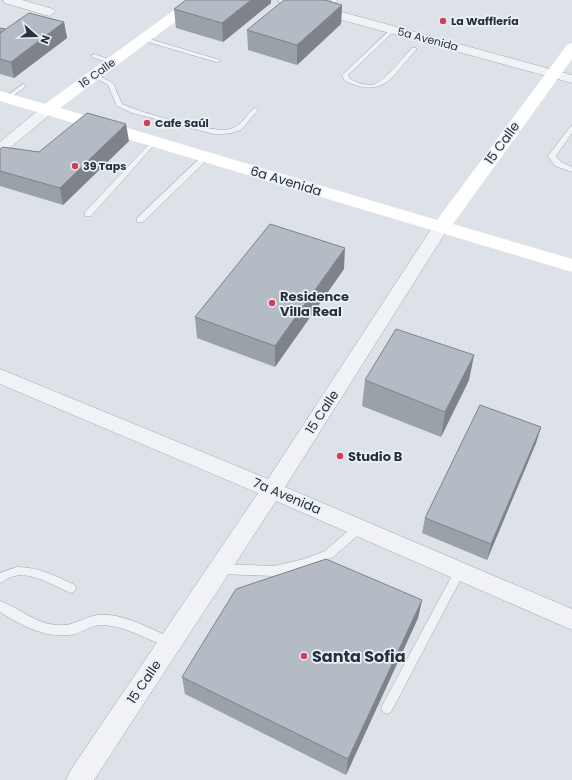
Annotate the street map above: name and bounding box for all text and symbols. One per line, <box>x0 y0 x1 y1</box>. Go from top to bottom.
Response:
place label: La Wafflería <box>451 13 519 29</box>
north arrow <box>16 16 56 56</box>
marker: La Wafflería <box>438 16 448 26</box>
street label: 5a Avenida <box>396 23 460 55</box>
text: N <box>36 33 54 46</box>
street label: 16 Calle <box>75 54 119 92</box>
place label: Cafe Saúl <box>155 115 209 131</box>
marker: Cafe Saúl <box>142 118 152 128</box>
street label: 15 Calle <box>480 118 524 168</box>
place label: 39 Taps <box>83 158 126 174</box>
marker: 39 Taps <box>70 161 80 171</box>
street label: 6a Avenida <box>248 161 324 201</box>
place label: Residence Villa Real <box>280 287 349 321</box>
marker: Residence Villa Real <box>267 298 277 308</box>
street label: 15 Calle <box>301 386 343 438</box>
place label: Studio B <box>348 447 403 466</box>
marker: Studio B <box>335 451 345 461</box>
street label: 7a Avenida <box>250 473 324 519</box>
place label: Santa Sofia <box>312 645 406 668</box>
marker: Santa Sofia <box>299 651 309 661</box>
street label: 15 Calle <box>122 656 166 708</box>

